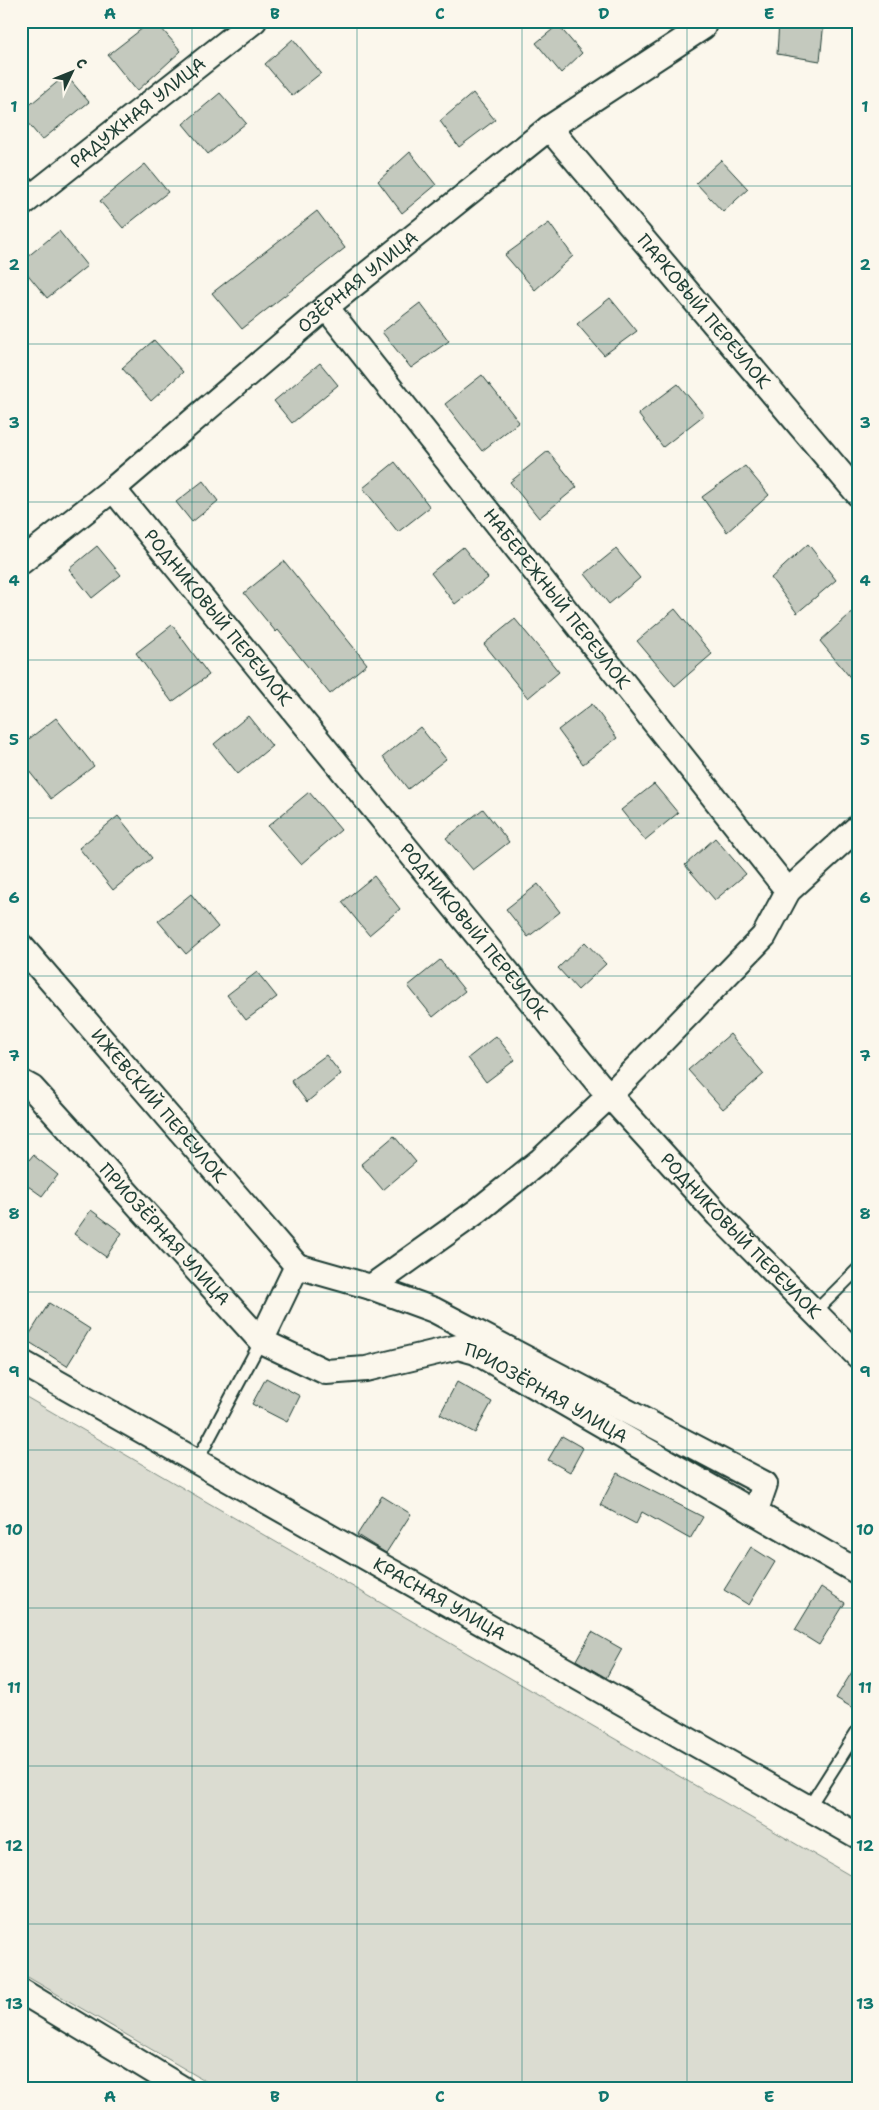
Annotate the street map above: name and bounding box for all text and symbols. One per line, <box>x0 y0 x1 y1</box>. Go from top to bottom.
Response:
text: A <box>104 3 116 24</box>
text: B <box>270 3 280 24</box>
text: C <box>435 3 445 24</box>
text: D <box>598 3 610 24</box>
text: E <box>764 3 774 24</box>
north arrow <box>48 48 98 98</box>
street label: РАДУЖНАЯ УЛИЦА <box>65 52 211 174</box>
text: С <box>72 54 91 72</box>
text: 1 <box>10 96 18 117</box>
text: 1 <box>861 96 869 117</box>
street label: ОЗЁРНАЯ УЛИЦА <box>292 226 423 338</box>
street label: ПАРКОВЫЙ ПЕРЕУЛОК <box>632 229 776 394</box>
text: 2 <box>8 254 20 275</box>
text: 2 <box>859 254 871 275</box>
text: 3 <box>8 412 20 433</box>
text: 3 <box>859 412 871 433</box>
street label: НАБЕРЕЖНЫЙ ПЕРЕУЛОК <box>478 503 636 694</box>
street label: РОДНИКОВЫЙ ПЕРЕУЛОК <box>139 524 298 711</box>
text: 4 <box>8 570 20 591</box>
text: 4 <box>859 570 871 591</box>
text: 5 <box>9 729 19 750</box>
text: 5 <box>860 729 870 750</box>
street label: РОДНИКОВЫЙ ПЕРЕУЛОК <box>395 838 554 1025</box>
text: 6 <box>8 887 20 908</box>
text: 6 <box>859 887 871 908</box>
street label: ИЖЕВСКИЙ ПЕРЕУЛОК <box>86 1024 232 1188</box>
text: 7 <box>8 1045 20 1066</box>
text: 7 <box>859 1045 871 1066</box>
street label: РОДНИКОВЫЙ ПЕРЕУЛОК <box>655 1148 827 1324</box>
street label: ПРИОЗЁРНАЯ УЛИЦА <box>94 1158 235 1311</box>
text: 8 <box>8 1203 20 1224</box>
text: 8 <box>859 1203 871 1224</box>
street label: ПРИОЗЁРНАЯ УЛИЦА <box>462 1337 632 1449</box>
text: 9 <box>8 1361 20 1382</box>
text: 9 <box>859 1361 871 1382</box>
text: 10 <box>5 1519 23 1540</box>
text: 10 <box>856 1519 874 1540</box>
street label: КРАСНАЯ УЛИЦА <box>369 1552 510 1646</box>
text: 11 <box>7 1677 21 1698</box>
text: 11 <box>858 1677 872 1698</box>
text: 12 <box>5 1835 23 1856</box>
text: 12 <box>856 1835 874 1856</box>
text: 13 <box>5 1993 23 2014</box>
text: 13 <box>856 1993 874 2014</box>
text: A <box>104 2086 116 2107</box>
text: B <box>270 2086 280 2107</box>
text: C <box>435 2086 445 2107</box>
text: D <box>598 2086 610 2107</box>
text: E <box>764 2086 774 2107</box>

